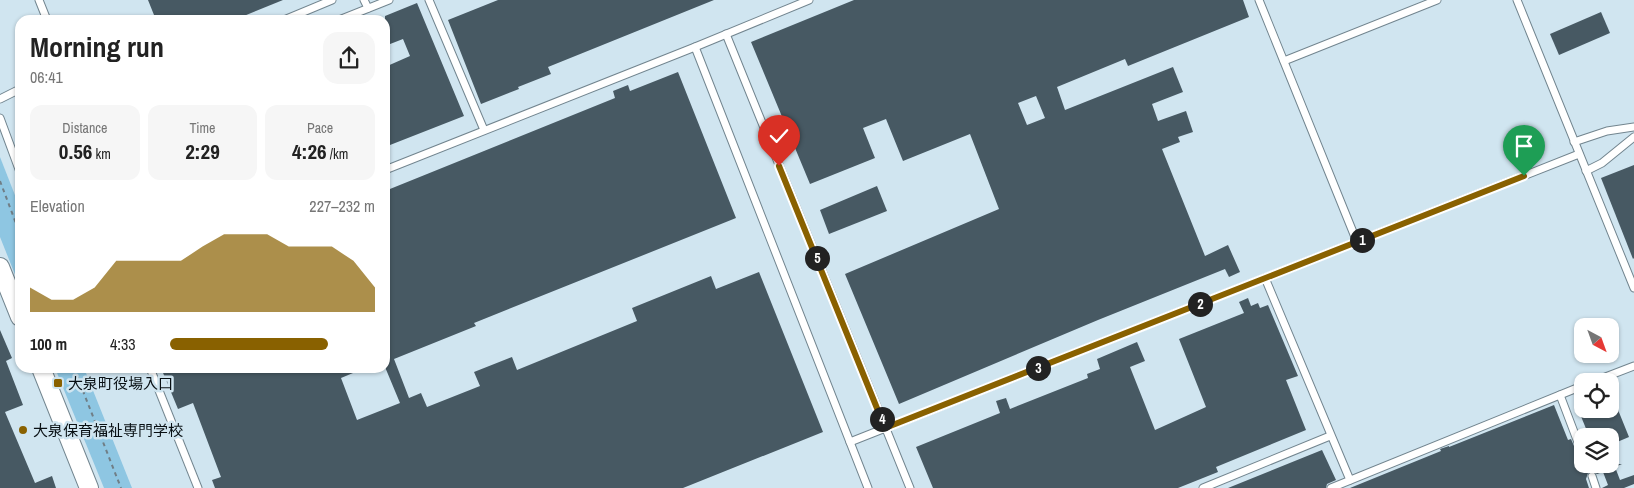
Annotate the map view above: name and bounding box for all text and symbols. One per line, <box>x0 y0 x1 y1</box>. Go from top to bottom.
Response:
text: Morning run <box>30 28 164 66</box>
button: share <box>323 32 375 84</box>
text: 06:41 <box>30 66 63 88</box>
pin <box>758 115 800 166</box>
text: Distance <box>62 119 107 137</box>
text: Time <box>190 119 215 137</box>
text: Pace <box>307 119 333 137</box>
icon: check <box>765 122 793 150</box>
pin <box>1503 125 1545 176</box>
icon: arrive <box>1510 132 1538 160</box>
text: 0.56 <box>59 137 92 166</box>
text: 2:29 <box>185 137 220 166</box>
text: 4:26 <box>292 137 327 166</box>
text: km <box>92 145 111 163</box>
text: /km <box>327 145 348 163</box>
text: Elevation <box>30 195 85 217</box>
text: 227–232 m <box>309 195 375 217</box>
pin: 1 <box>1350 228 1374 252</box>
text: 1 <box>1359 231 1366 249</box>
pin: 5 <box>804 246 830 270</box>
text: 5 <box>814 249 821 267</box>
pin: 2 <box>1188 292 1212 316</box>
text: 2 <box>1197 295 1204 313</box>
north arrow <box>1574 318 1619 362</box>
map controls <box>1574 318 1619 473</box>
text: 100 m <box>30 333 67 355</box>
text: 4:33 <box>110 333 136 355</box>
pin: 3 <box>1026 356 1050 380</box>
text: 3 <box>1035 359 1042 377</box>
place label: 大泉町役場入口 <box>68 373 173 394</box>
button: locate <box>1574 373 1619 418</box>
marker: 大泉町役場入口 <box>52 377 64 389</box>
pin: 4 <box>870 406 894 432</box>
text: 4 <box>879 410 886 428</box>
place label: 大泉保育福祉専門学校 <box>33 420 183 441</box>
marker: 大泉保育福祉専門学校 <box>17 424 29 436</box>
button: layers <box>1574 428 1619 473</box>

